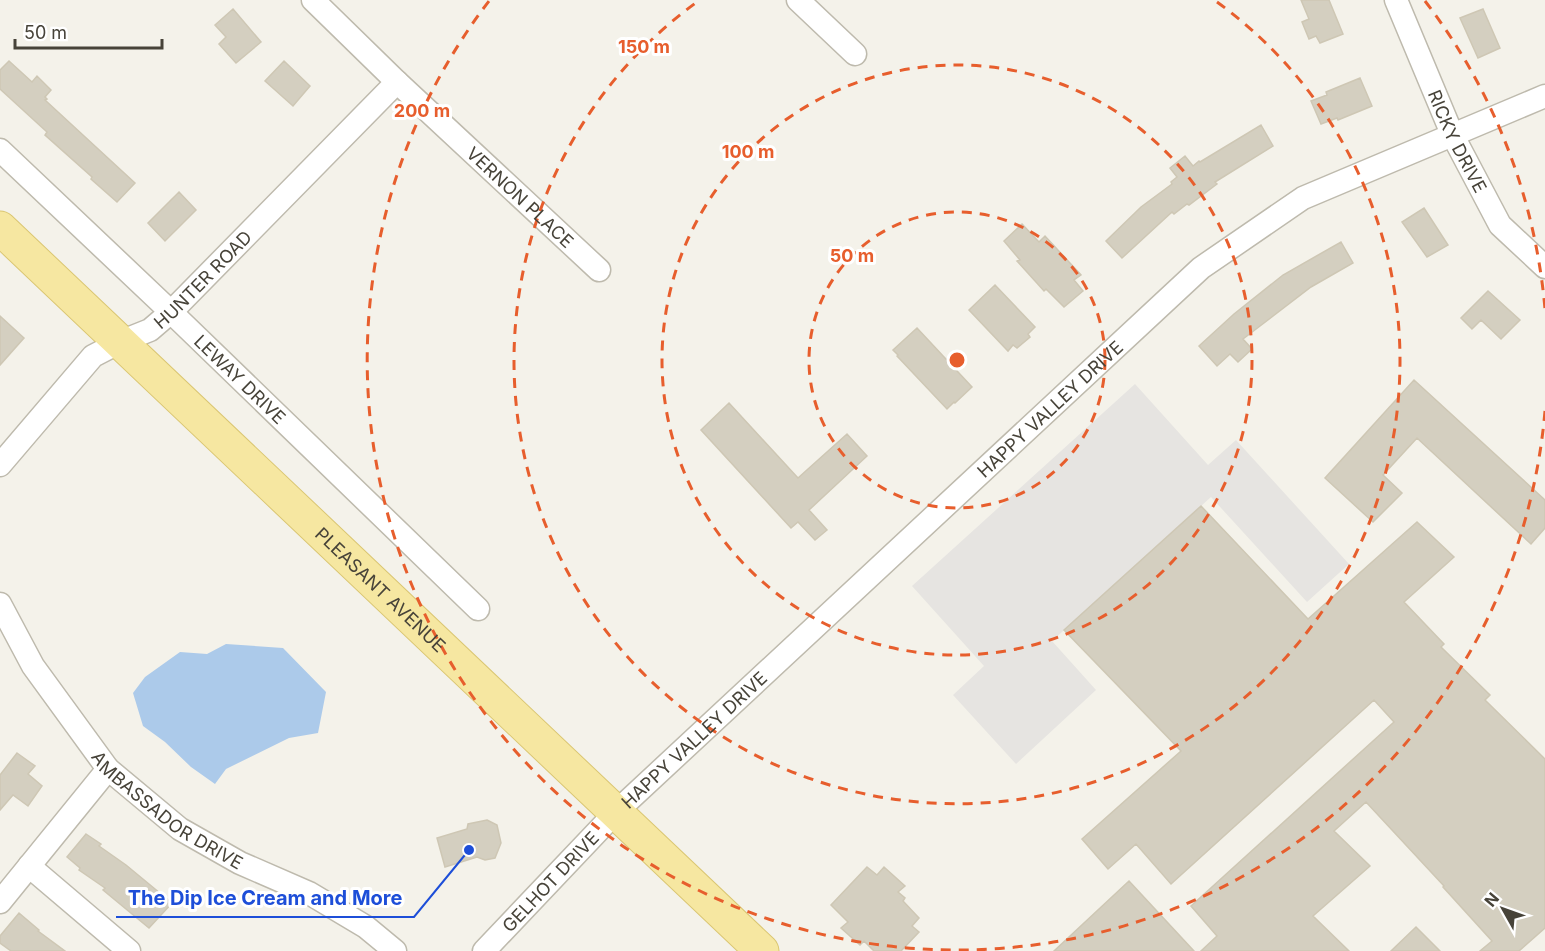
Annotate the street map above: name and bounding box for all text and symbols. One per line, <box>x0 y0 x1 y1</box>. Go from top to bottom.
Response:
scale bar <box>15 12 162 50</box>
text: 50 m <box>24 22 67 43</box>
text: 150 m <box>618 36 670 57</box>
street label: RICKY DRIVE <box>1424 87 1491 196</box>
text: 200 m <box>394 100 450 121</box>
text: 100 m <box>722 141 774 162</box>
street label: VERNON PLACE <box>463 142 578 252</box>
street label: HUNTER ROAD <box>149 226 256 333</box>
text: 50 m <box>830 245 874 266</box>
street label: LEWAY DRIVE <box>190 330 290 428</box>
street label: HAPPY VALLEY DRIVE <box>973 336 1127 481</box>
centre of rings <box>947 350 967 370</box>
street label: PLEASANT AVENUE <box>311 523 450 656</box>
street label: HAPPY VALLEY DRIVE <box>617 667 771 812</box>
street label: AMBASSADOR DRIVE <box>88 747 247 873</box>
street label: GELHOT DRIVE <box>498 827 603 936</box>
callout: The Dip Ice Cream and More <box>116 879 414 917</box>
north arrow <box>1473 879 1533 939</box>
text: The Dip Ice Cream and More <box>128 886 402 910</box>
text: N <box>1480 888 1503 910</box>

